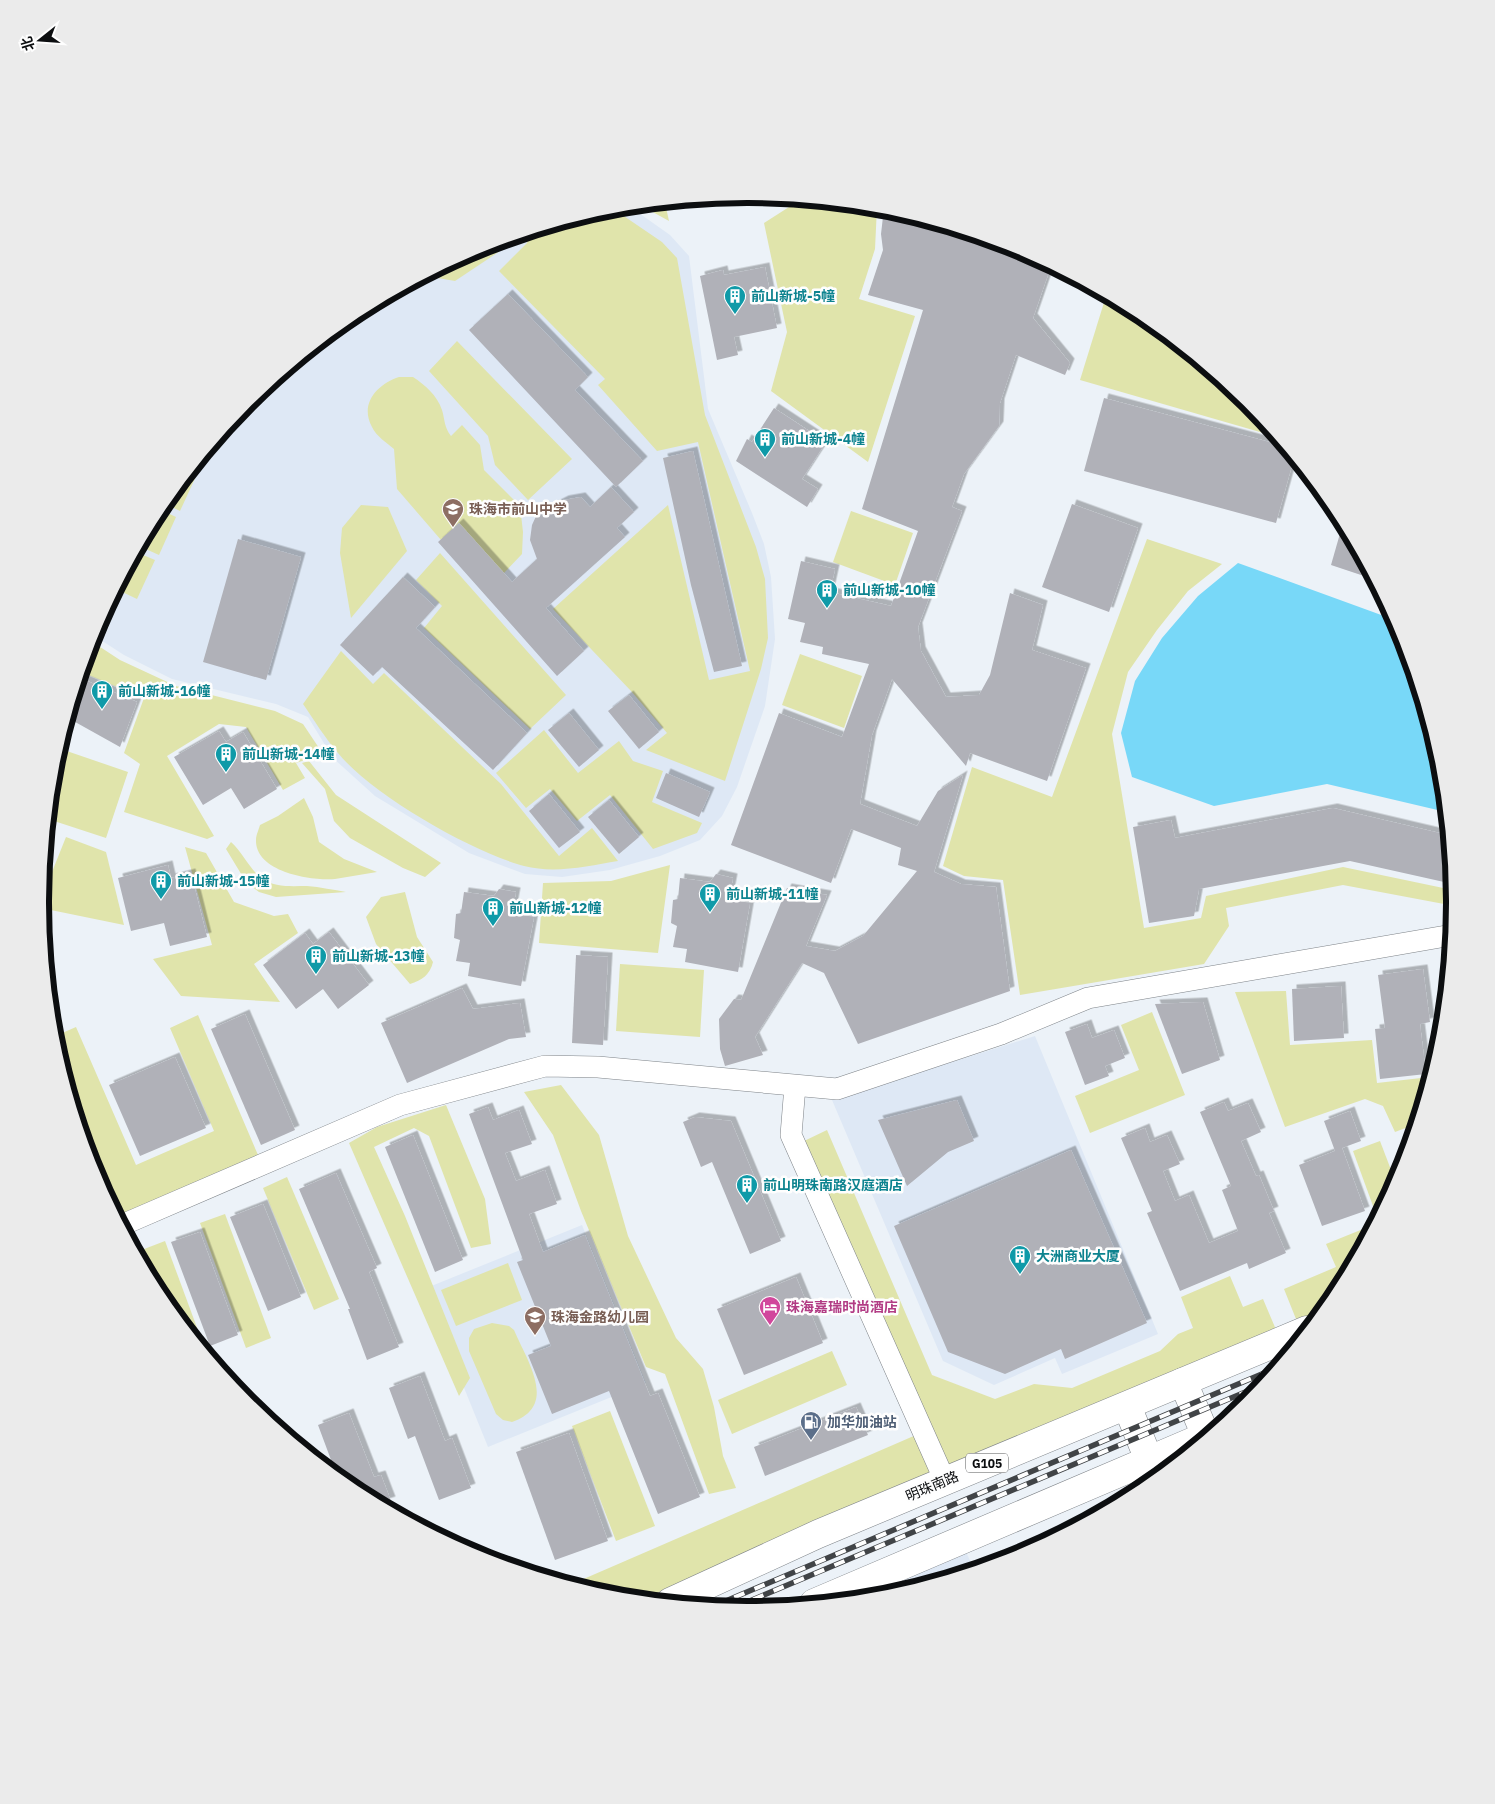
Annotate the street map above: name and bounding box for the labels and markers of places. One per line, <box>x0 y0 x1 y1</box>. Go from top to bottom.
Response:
building icon: 前山新城-5幢 <box>723 284 747 315</box>
place label: 前山新城-5幢 <box>751 287 835 305</box>
building icon: 前山新城-4幢 <box>753 427 777 458</box>
place label: 前山新城-4幢 <box>781 430 865 448</box>
school or university icon: 珠海市前山中学 <box>441 497 465 528</box>
place label: 珠海市前山中学 <box>469 500 567 518</box>
building icon: 前山新城-10幢 <box>815 578 839 609</box>
place label: 前山新城-10幢 <box>843 581 935 599</box>
building icon: 前山新城-16幢 <box>90 679 114 710</box>
place label: 前山新城-16幢 <box>118 682 210 700</box>
building icon: 前山新城-14幢 <box>214 742 238 773</box>
place label: 前山新城-14幢 <box>242 745 334 763</box>
building icon: 前山新城-15幢 <box>149 869 173 900</box>
place label: 前山新城-15幢 <box>177 872 269 890</box>
building icon: 前山新城-11幢 <box>698 882 722 913</box>
place label: 前山新城-11幢 <box>726 885 818 903</box>
building icon: 前山新城-12幢 <box>481 896 505 927</box>
place label: 前山新城-12幢 <box>509 899 601 917</box>
building icon: 前山新城-13幢 <box>304 944 328 975</box>
place label: 前山新城-13幢 <box>332 947 424 965</box>
building icon: 前山明珠南路汉庭酒店 <box>735 1173 759 1204</box>
place label: 前山明珠南路汉庭酒店 <box>763 1176 903 1194</box>
building icon: 大洲商业大厦 <box>1008 1244 1032 1275</box>
place label: 大洲商业大厦 <box>1036 1247 1120 1265</box>
hotel icon: 珠海嘉瑞时尚酒店 <box>758 1295 782 1326</box>
place label: 珠海嘉瑞时尚酒店 <box>786 1298 898 1316</box>
school or university icon: 珠海金路幼儿园 <box>523 1305 547 1336</box>
place label: 珠海金路幼儿园 <box>551 1308 649 1326</box>
fuel station icon: 加华加油站 <box>799 1410 823 1441</box>
place label: 加华加油站 <box>827 1413 897 1431</box>

